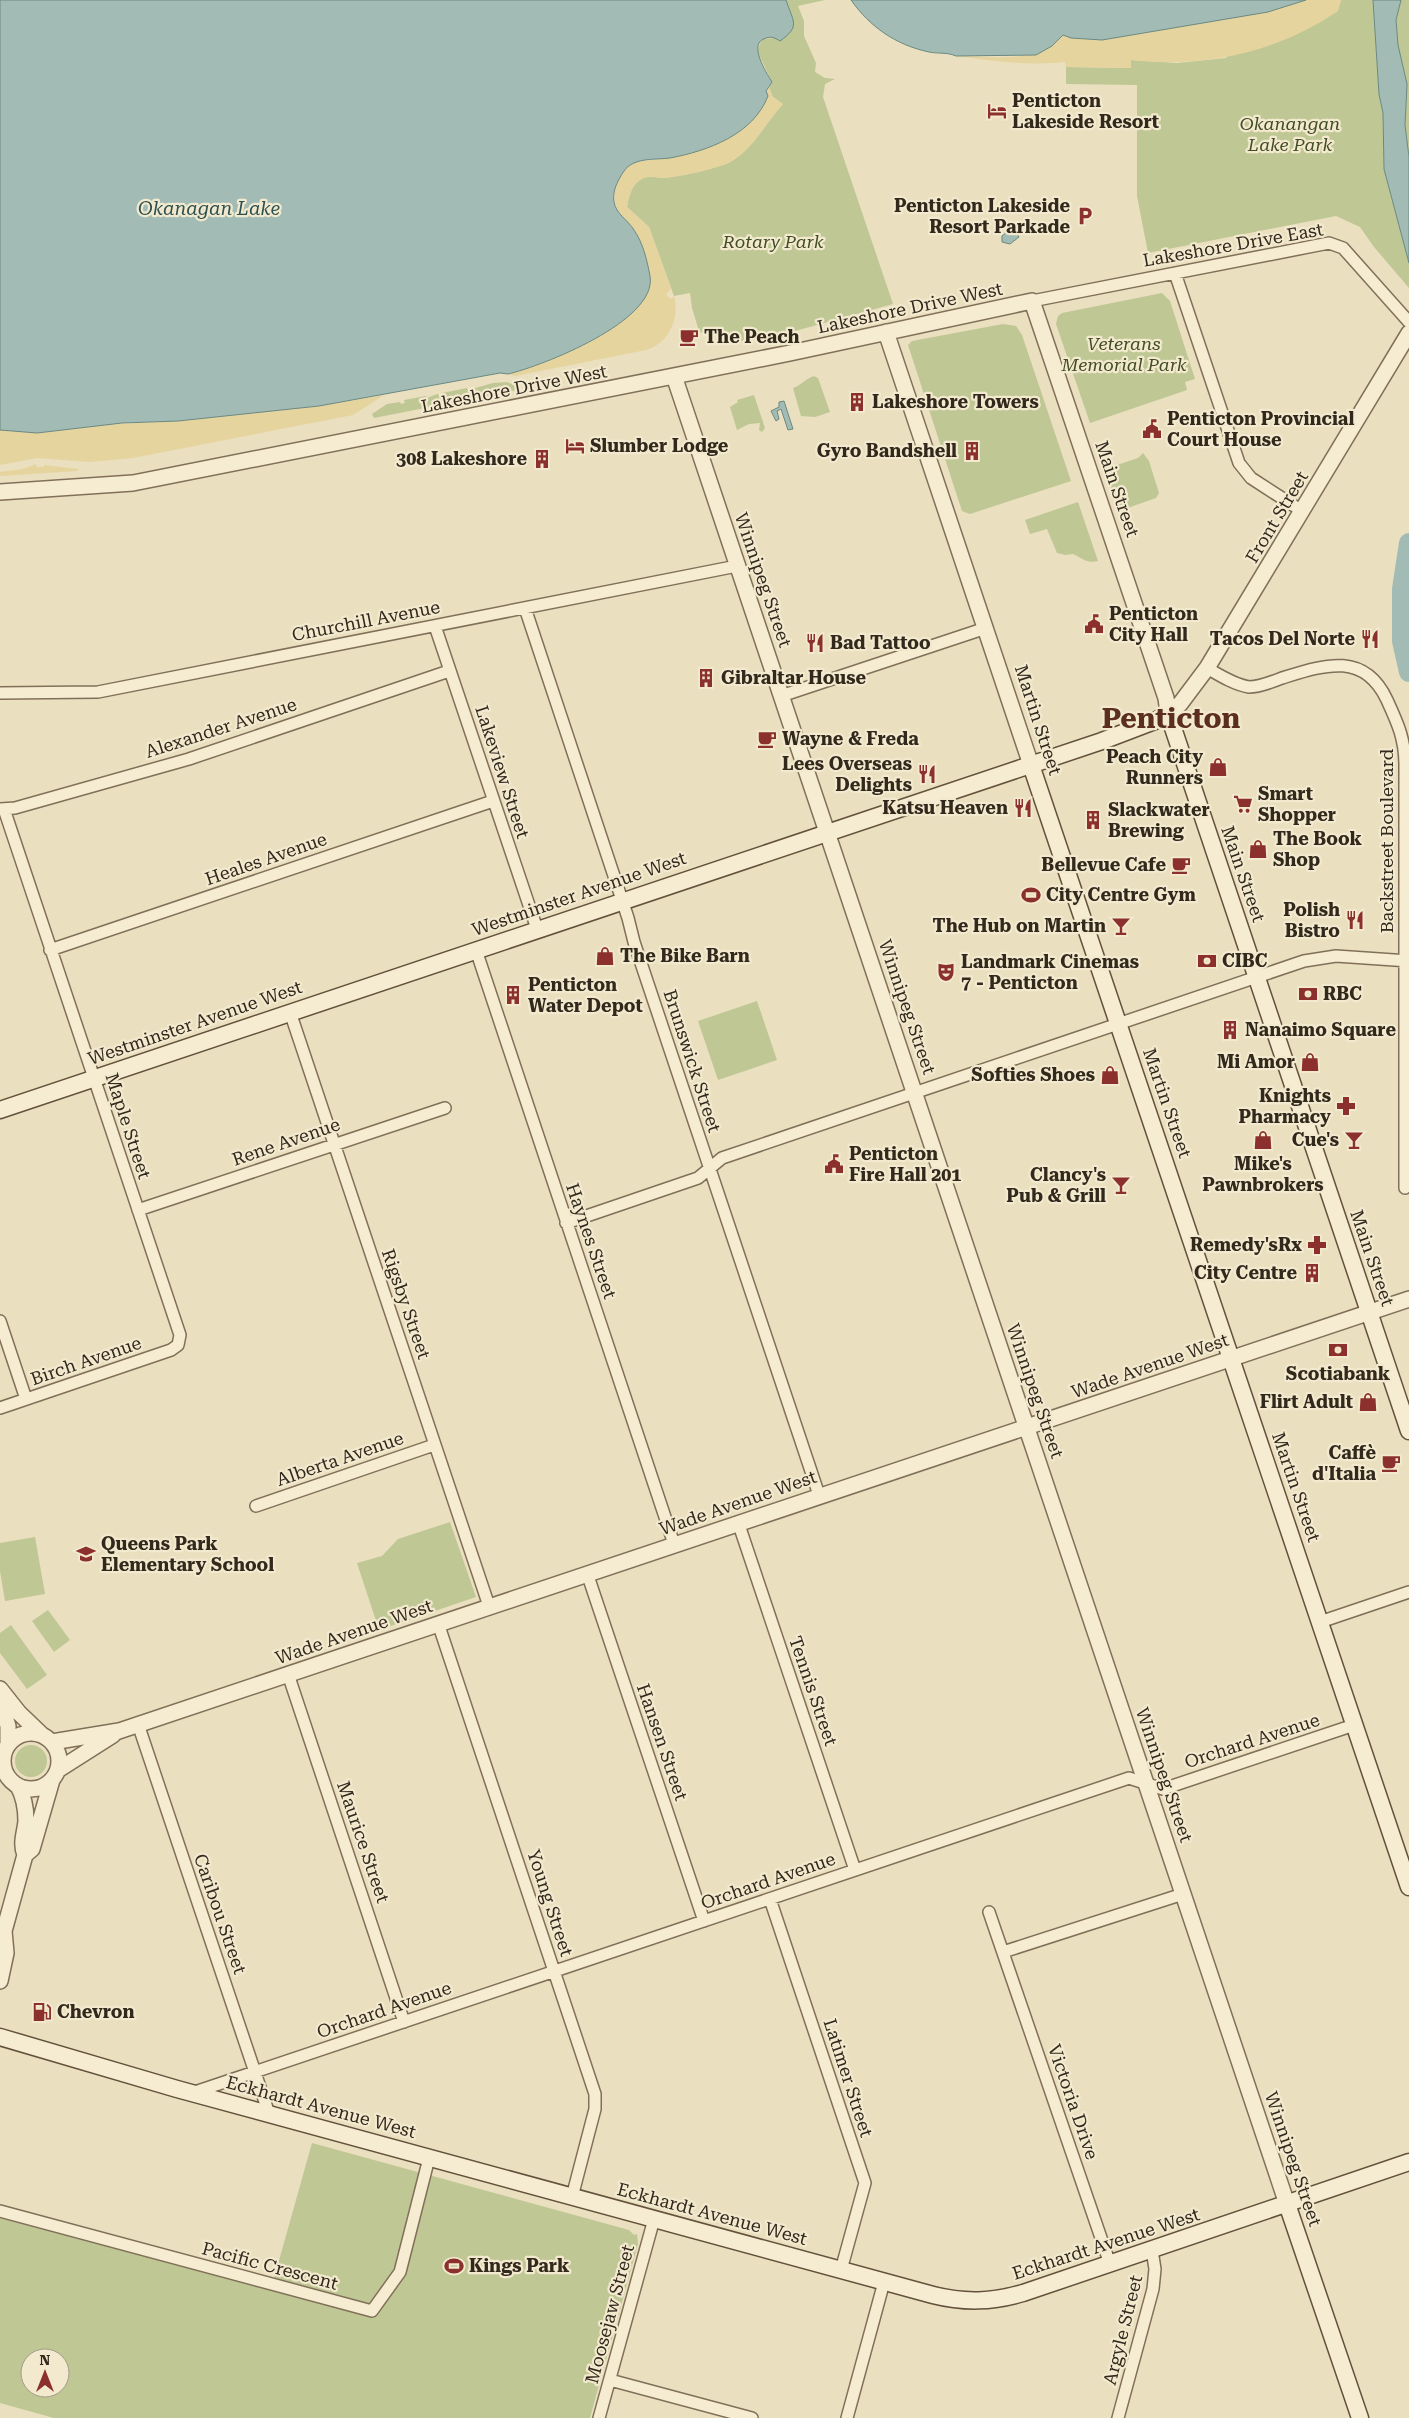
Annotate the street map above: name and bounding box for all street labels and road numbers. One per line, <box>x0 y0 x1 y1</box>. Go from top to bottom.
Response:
street label: Lakeshore Drive East <box>1141 218 1325 271</box>
street label: Lakeshore Drive West <box>815 278 1005 337</box>
street label: Lakeshore Drive West <box>419 360 609 417</box>
street label: Main Street <box>1091 438 1144 540</box>
street label: Front Street <box>1241 467 1312 566</box>
street label: Winnipeg Street <box>731 510 796 650</box>
street label: Churchill Avenue <box>290 596 442 645</box>
street label: Martin Street <box>1011 662 1066 778</box>
street label: Alexander Avenue <box>143 693 299 762</box>
street label: Lakeview Street <box>471 703 534 841</box>
street label: Backstreet Boulevard <box>1376 748 1397 933</box>
street label: Main Street <box>1217 823 1270 925</box>
street label: Heales Avenue <box>202 828 330 889</box>
street label: Westminster Avenue West <box>469 847 689 940</box>
street label: Winnipeg Street <box>875 937 940 1077</box>
street label: Westminster Avenue West <box>85 976 305 1069</box>
street label: Brunswick Street <box>659 987 726 1135</box>
street label: Martin Street <box>1139 1045 1196 1161</box>
street label: Maple Street <box>101 1070 156 1182</box>
street label: Rene Avenue <box>229 1113 343 1170</box>
street label: Haynes Street <box>562 1180 621 1302</box>
street label: Main Street <box>1346 1207 1399 1309</box>
street label: Rigsby Street <box>378 1246 435 1362</box>
street label: Winnipeg Street <box>1003 1321 1068 1461</box>
street label: Wade Avenue West <box>1069 1329 1231 1402</box>
street label: Birch Avenue <box>28 1332 144 1389</box>
street label: Alberta Avenue <box>274 1427 406 1490</box>
street label: Martin Street <box>1268 1429 1325 1545</box>
street label: Wade Avenue West <box>657 1466 819 1539</box>
street label: Wade Avenue West <box>273 1595 435 1668</box>
street label: Tennis Street <box>785 1633 842 1749</box>
street label: Hansen Street <box>633 1681 692 1803</box>
street label: Winnipeg Street <box>1132 1705 1197 1845</box>
street label: Orchard Avenue <box>1182 1709 1322 1772</box>
street label: Maurice Street <box>333 1778 394 1906</box>
street label: Young Street <box>523 1847 578 1959</box>
street label: Orchard Avenue <box>698 1848 838 1913</box>
street label: Caribou Street <box>190 1851 251 1977</box>
street label: Orchard Avenue <box>314 1977 454 2042</box>
street label: Latimer Street <box>819 2016 878 2140</box>
street label: Victoria Drive <box>1044 2041 1103 2162</box>
street label: Eckhardt Avenue West <box>224 2071 419 2142</box>
street label: Winnipeg Street <box>1261 2089 1326 2229</box>
street label: Eckhardt Avenue West <box>615 2178 810 2249</box>
street label: Eckhardt Avenue West <box>1009 2203 1202 2284</box>
street label: Pacific Crescent <box>200 2237 341 2294</box>
street label: Moosejaw Street <box>581 2242 638 2386</box>
street label: Argyle Street <box>1099 2273 1146 2387</box>

